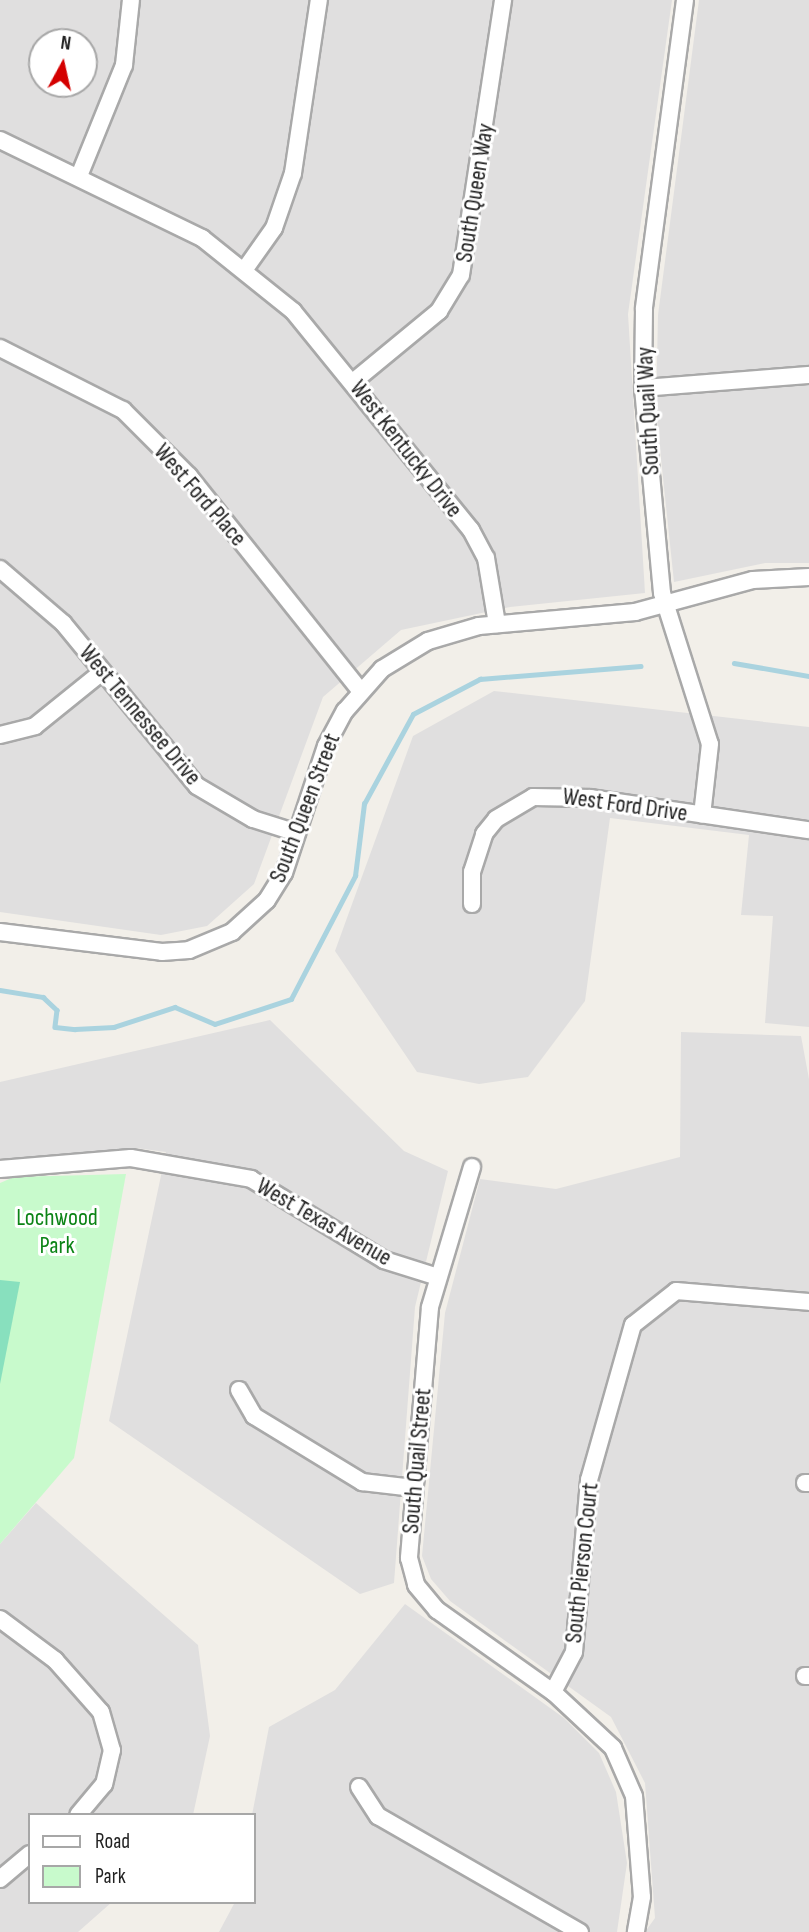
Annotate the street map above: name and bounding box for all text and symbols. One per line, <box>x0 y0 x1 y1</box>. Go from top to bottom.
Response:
north arrow <box>28 28 98 98</box>
text: N <box>59 32 72 56</box>
street label: South Queen Way <box>450 121 500 265</box>
street label: South Quail Way <box>630 346 666 476</box>
street label: West Kentucky Drive <box>343 375 469 523</box>
street label: West Ford Place <box>148 438 252 552</box>
street label: West Tennessee Drive <box>73 639 207 791</box>
street label: South Queen Street <box>263 729 347 887</box>
street label: West Ford Drive <box>561 782 689 828</box>
street label: West Texas Avenue <box>251 1172 397 1272</box>
park label: Lochwood Park <box>16 1204 98 1260</box>
street label: South Quail Street <box>396 1387 438 1535</box>
street label: South Pierson Court <box>559 1481 605 1645</box>
legend <box>28 1813 256 1904</box>
text: Road <box>95 1829 130 1854</box>
text: Park <box>95 1864 126 1889</box>

